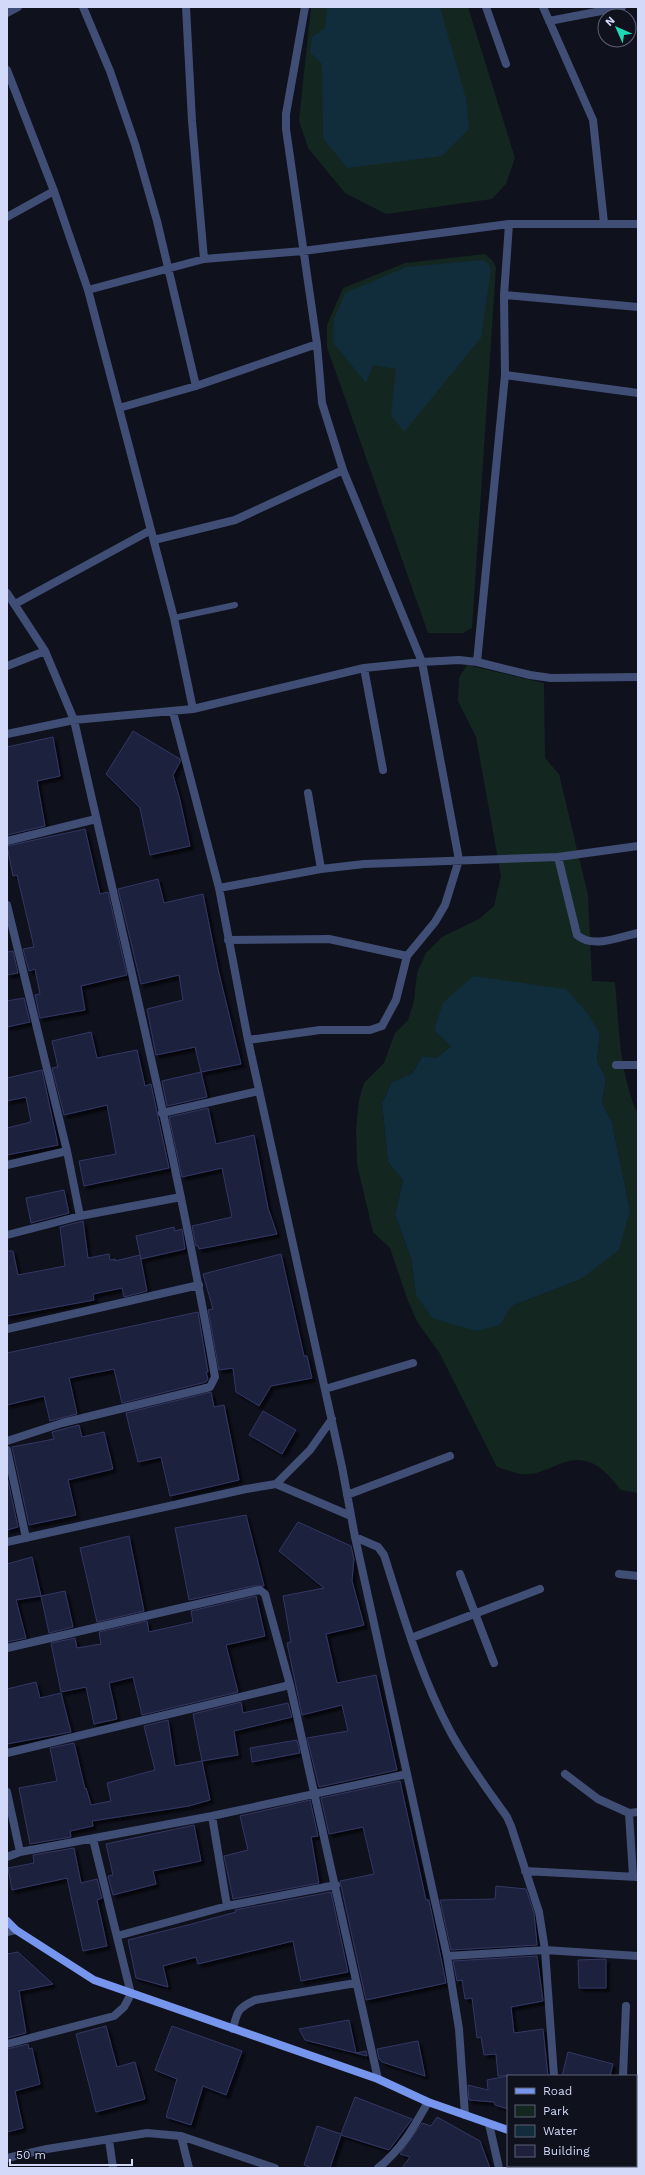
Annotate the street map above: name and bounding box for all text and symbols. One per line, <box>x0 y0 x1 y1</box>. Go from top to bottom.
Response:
north arrow <box>597 8 637 48</box>
text: N <box>603 14 618 29</box>
legend <box>507 2075 637 2167</box>
text: Road <box>543 2084 572 2098</box>
text: Park <box>543 2104 569 2118</box>
text: Water <box>543 2124 578 2138</box>
scale bar <box>10 2141 132 2167</box>
text: Building <box>543 2144 590 2158</box>
text: 50 m <box>16 2148 46 2162</box>

